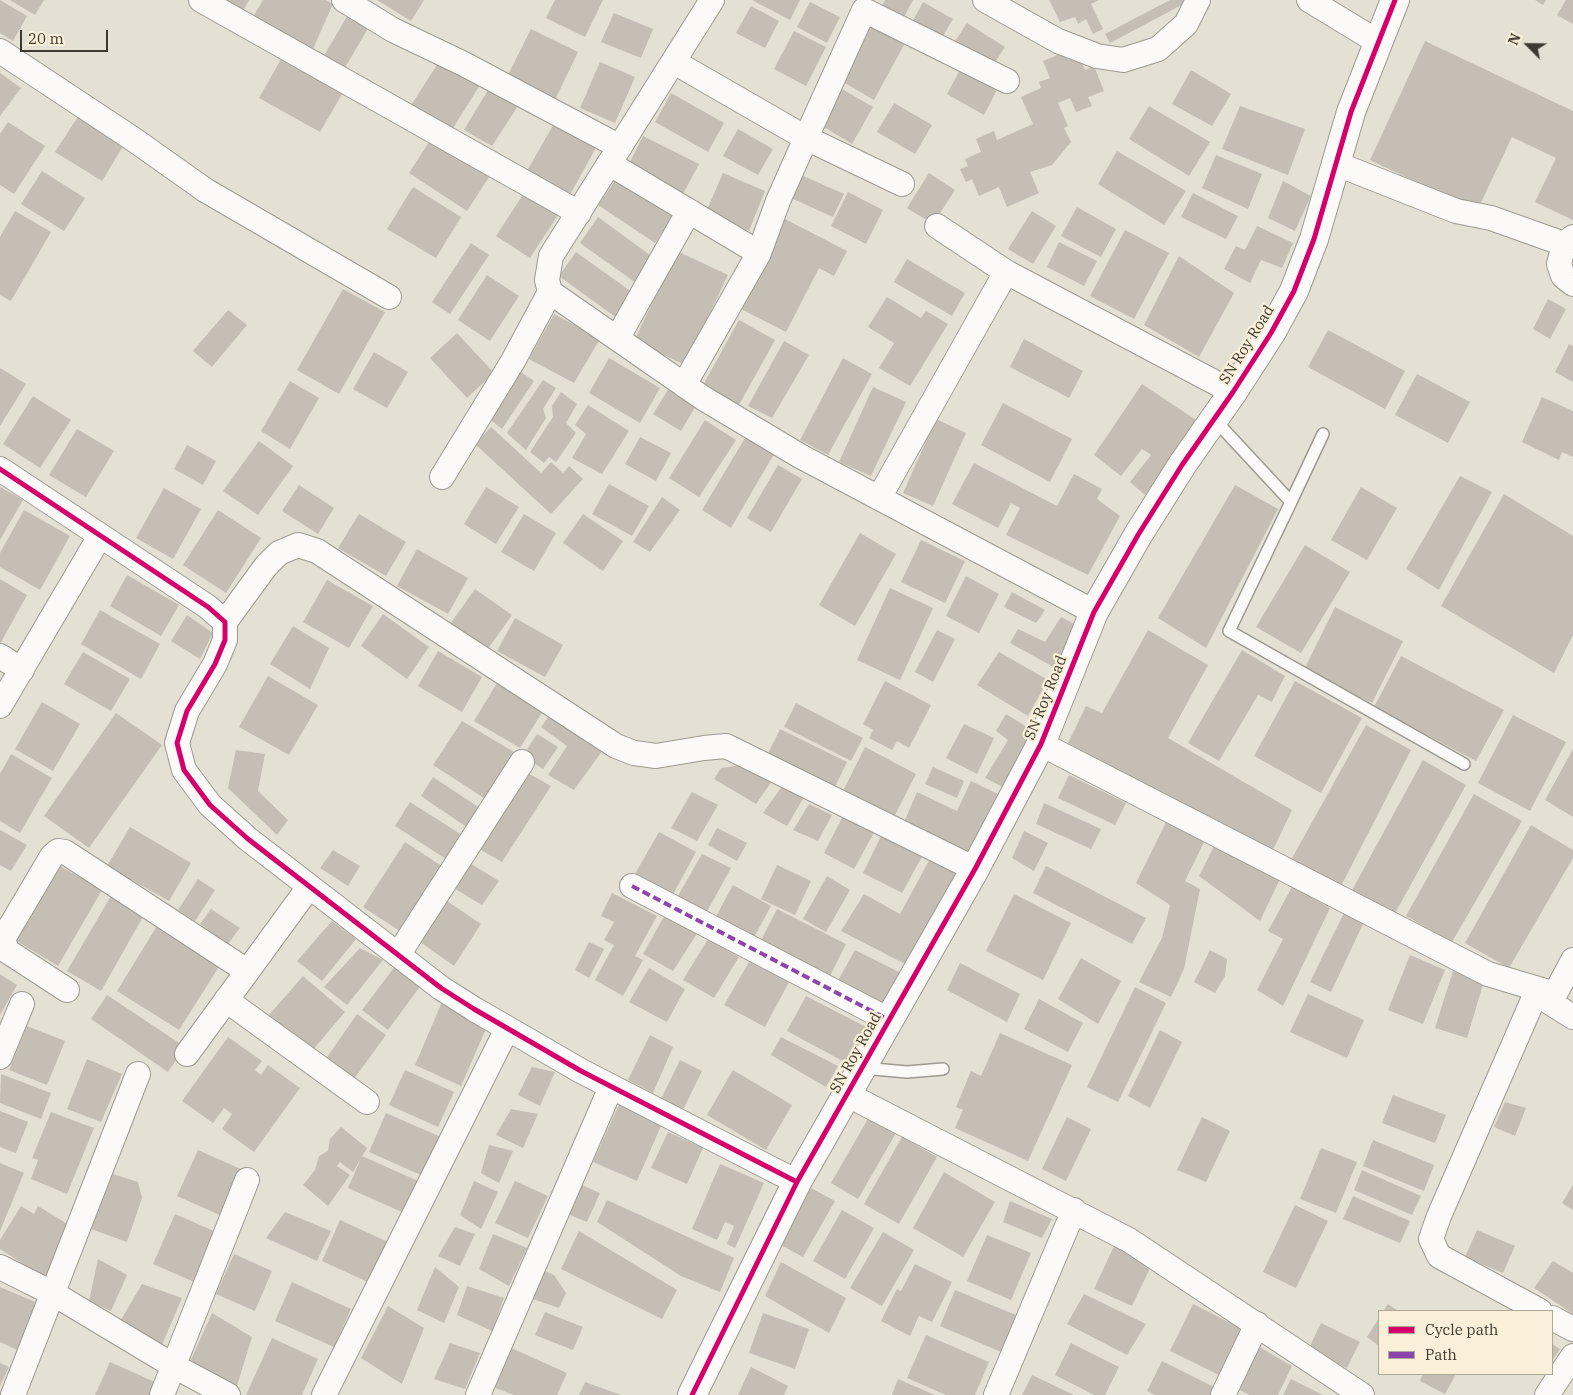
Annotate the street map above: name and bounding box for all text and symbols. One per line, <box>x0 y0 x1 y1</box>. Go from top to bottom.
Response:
scale bar <box>22 20 110 52</box>
north arrow <box>1503 20 1553 70</box>
text: 20 m <box>28 29 64 48</box>
text: N <box>1504 31 1525 48</box>
street label: SN Roy Road <box>1216 302 1278 388</box>
street label: SN Roy Road <box>1021 653 1071 743</box>
street label: SN Roy Road <box>826 1010 886 1096</box>
legend <box>1378 1310 1553 1375</box>
text: Cycle path <box>1425 1320 1498 1339</box>
text: Path <box>1425 1345 1457 1364</box>

